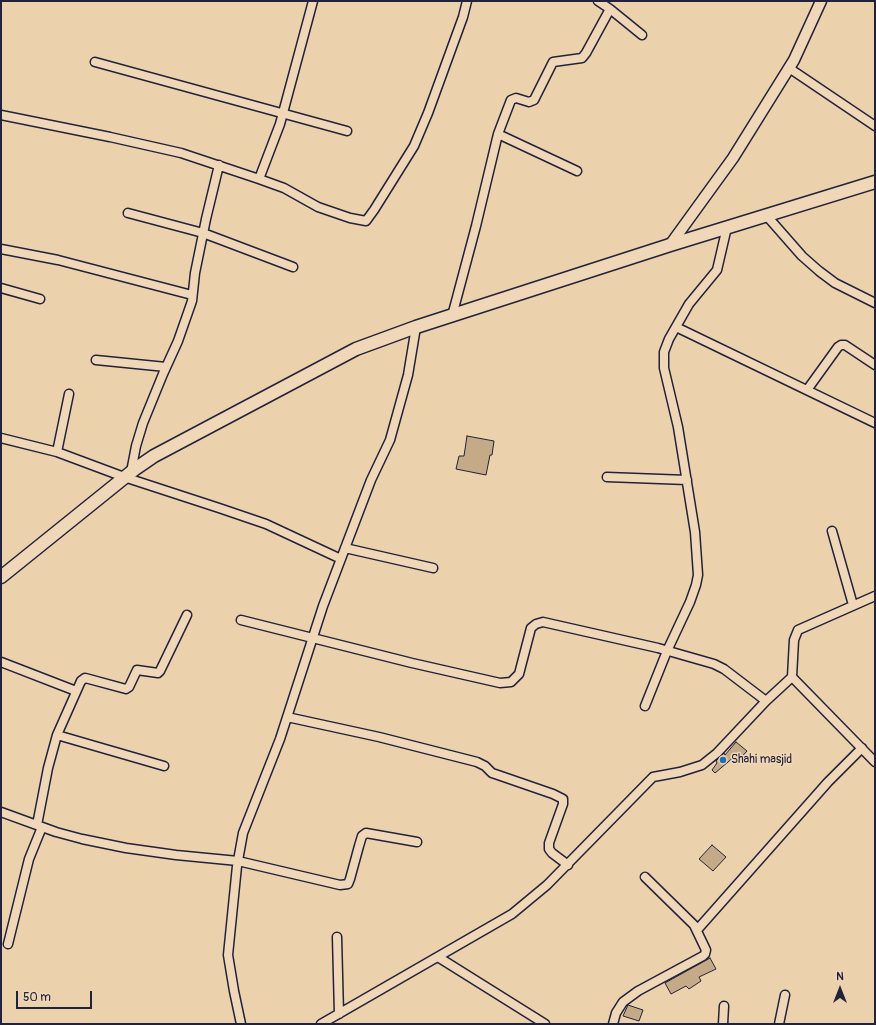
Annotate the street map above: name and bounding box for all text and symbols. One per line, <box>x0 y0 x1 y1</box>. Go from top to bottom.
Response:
place label: Shahi masjid <box>731 753 792 767</box>
marker: Shahi masjid <box>718 755 728 765</box>
north arrow <box>820 969 860 1009</box>
text: N <box>836 970 844 983</box>
scale bar <box>18 983 94 1009</box>
text: 50 m <box>23 990 51 1005</box>

